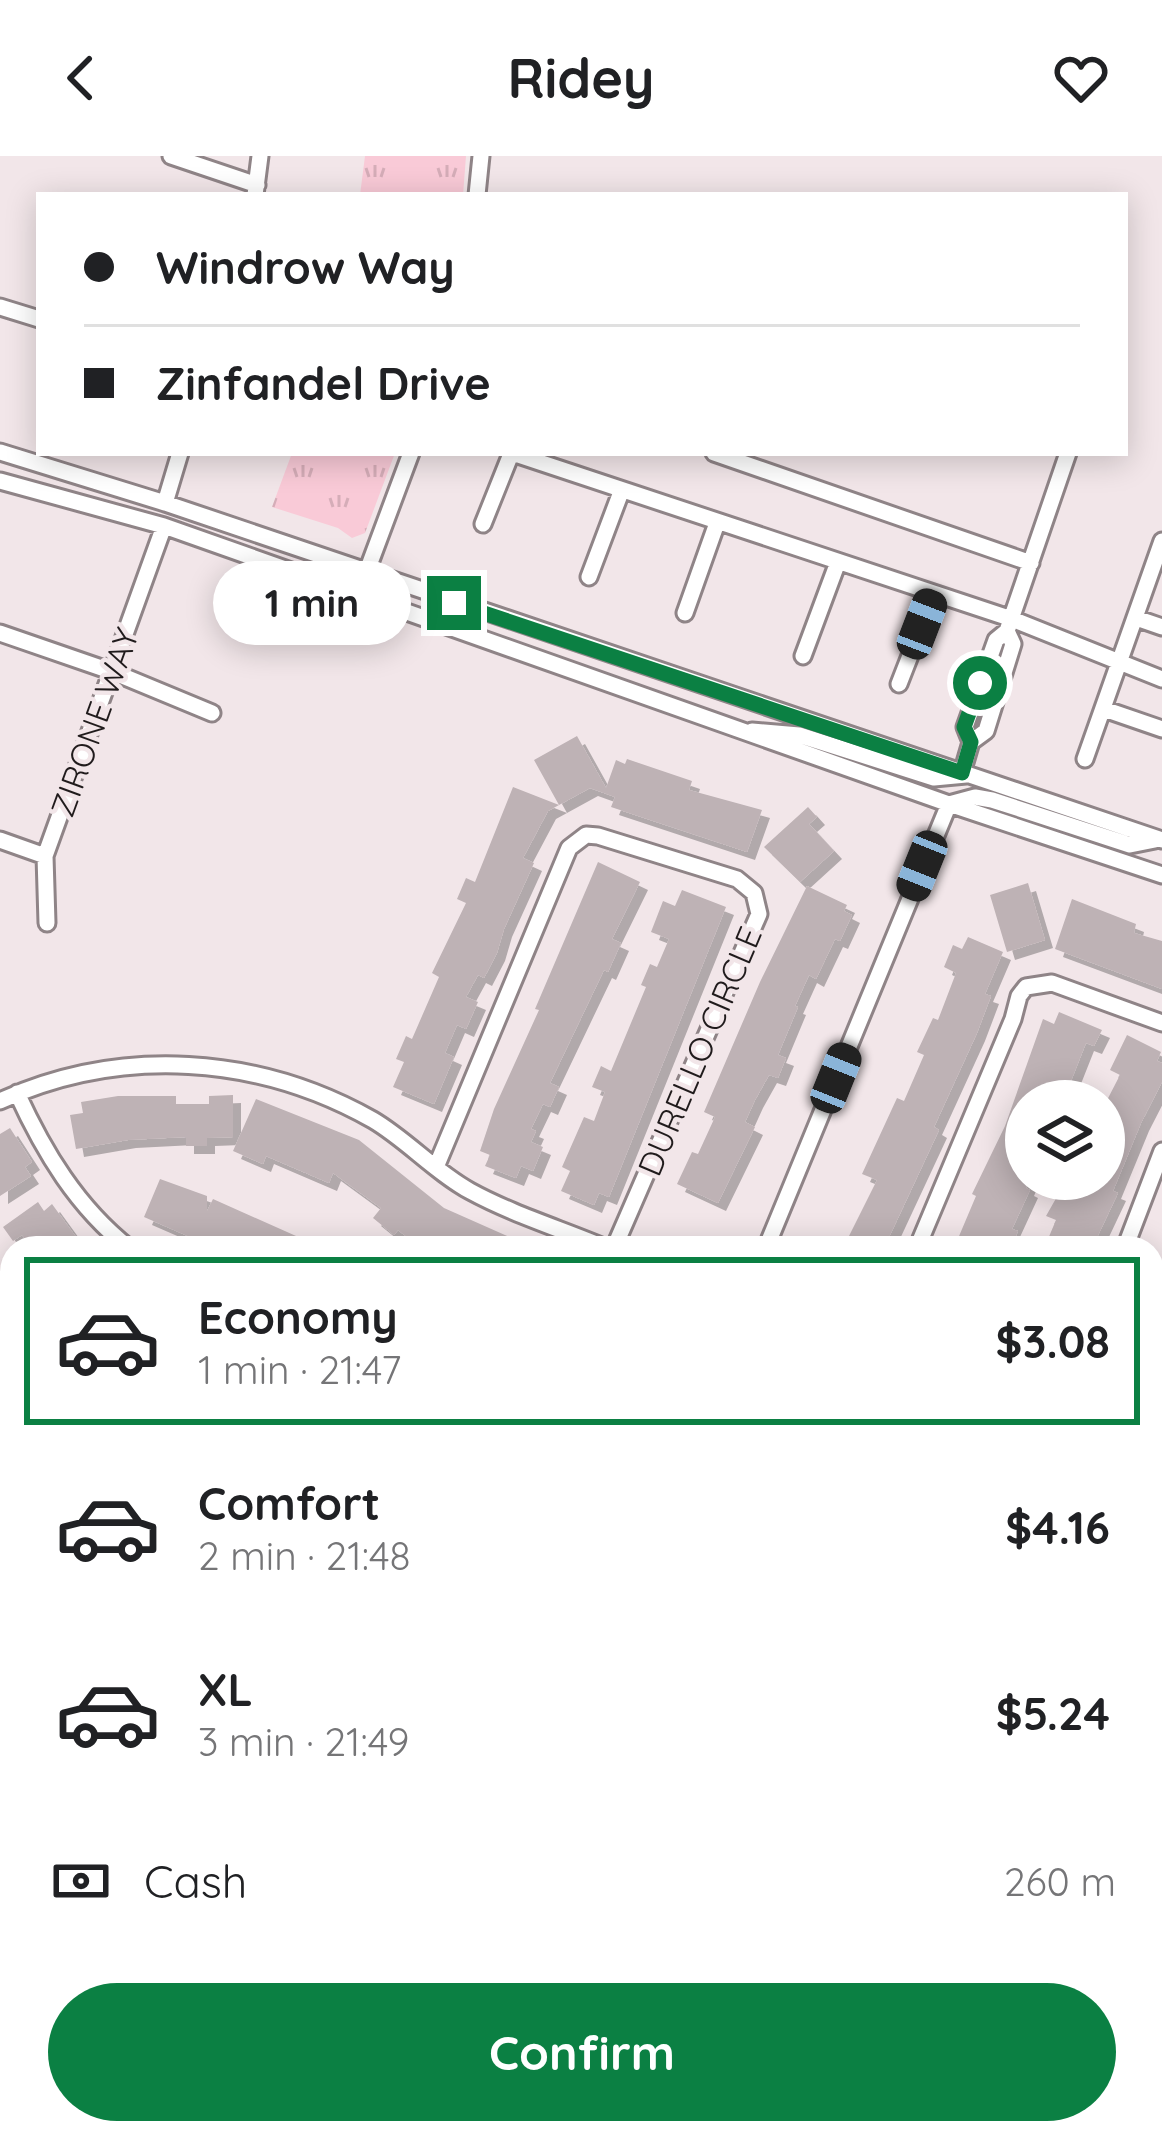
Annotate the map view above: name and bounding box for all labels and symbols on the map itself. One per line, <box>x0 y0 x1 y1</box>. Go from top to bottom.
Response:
callout: 1 min <box>214 561 412 645</box>
route end <box>427 576 481 630</box>
car <box>892 584 952 664</box>
street label: ZIRONE WAY <box>41 622 147 822</box>
route start <box>953 656 1007 710</box>
car <box>892 826 952 906</box>
street label: DURELLO CIRCLE <box>628 920 770 1182</box>
car <box>806 1038 866 1118</box>

